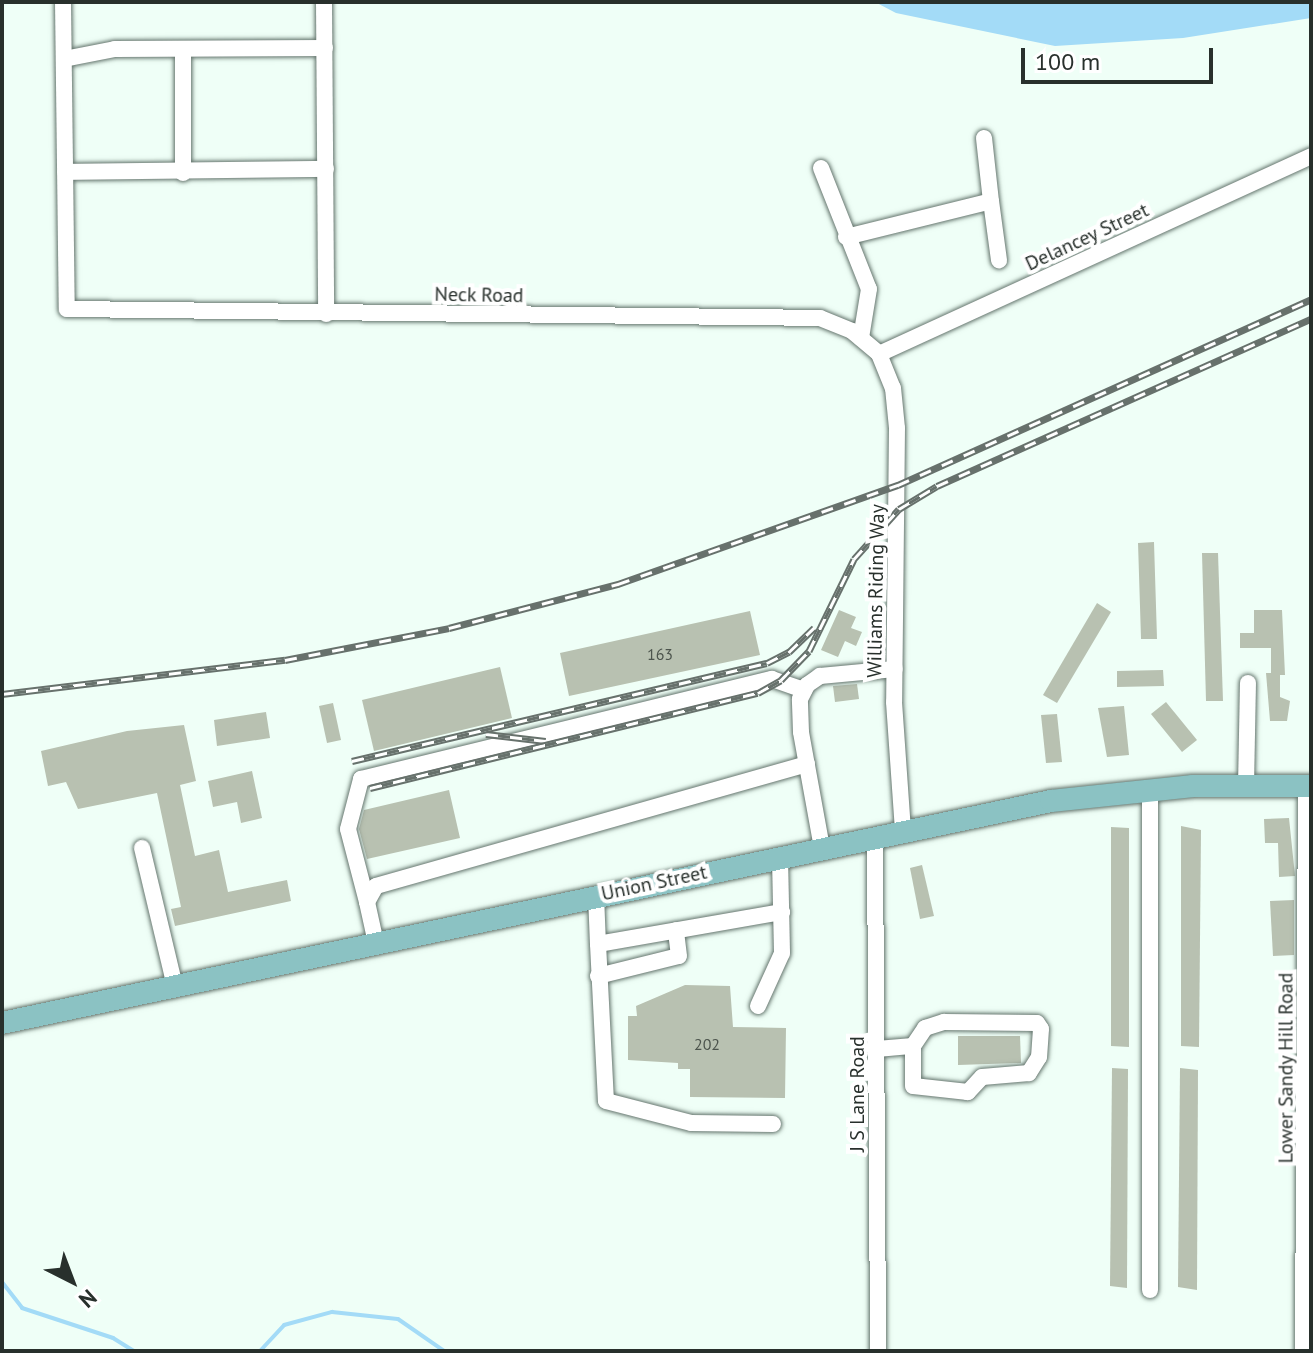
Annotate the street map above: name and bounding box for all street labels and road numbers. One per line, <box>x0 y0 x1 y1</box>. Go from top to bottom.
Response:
street label: Delancey Street <box>1021 198 1153 276</box>
street label: Neck Road <box>434 282 524 308</box>
street label: Williams Riding Way <box>862 504 890 678</box>
street label: Union Street <box>599 860 709 906</box>
street label: Lower Sandy Hill Road <box>1274 972 1298 1164</box>
street label: J S Lane Road <box>845 1036 869 1152</box>

